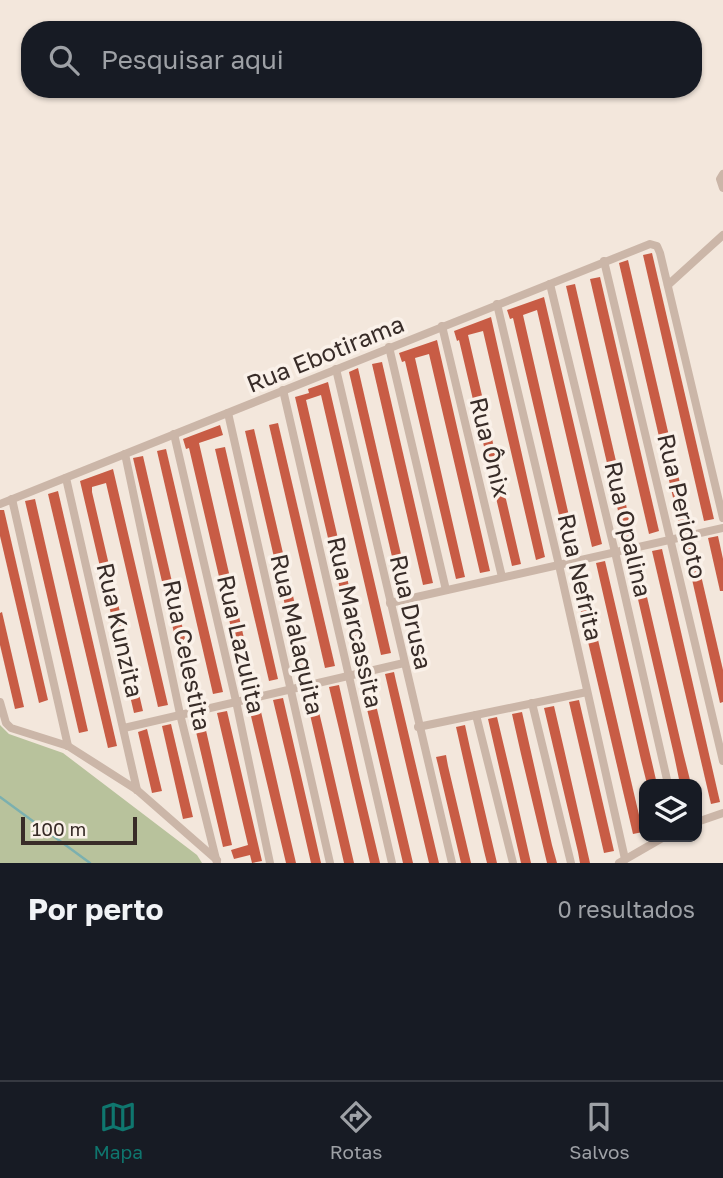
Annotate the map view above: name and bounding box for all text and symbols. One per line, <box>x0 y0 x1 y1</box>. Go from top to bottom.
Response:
search box <box>21 21 702 98</box>
icon: search <box>45 41 83 79</box>
text: Pesquisar aqui <box>101 44 284 75</box>
street label: Rua Ebotirama <box>242 308 408 398</box>
street label: Rua Ônix <box>465 394 517 500</box>
street label: Rua Peridoto <box>652 430 714 582</box>
street label: Rua Opalina <box>599 458 659 600</box>
street label: Rua Nefrita <box>552 511 610 643</box>
street label: Rua Marcassita <box>322 534 390 710</box>
street label: Rua Malaquita <box>265 551 331 717</box>
street label: Rua Drusa <box>385 552 439 672</box>
street label: Rua Kunzita <box>91 560 151 700</box>
street label: Rua Lazulita <box>212 572 272 716</box>
street label: Rua Celestita <box>158 577 218 733</box>
map controls <box>639 779 702 842</box>
button: layers <box>639 779 702 842</box>
scale bar <box>21 814 136 846</box>
text: 100 m <box>32 817 86 840</box>
text: Por perto <box>28 891 163 927</box>
text: 0 resultados <box>558 895 695 923</box>
tab: Mapa <box>93 1098 143 1163</box>
tab: Rotas <box>330 1098 382 1163</box>
tab: Salvos <box>569 1098 630 1163</box>

